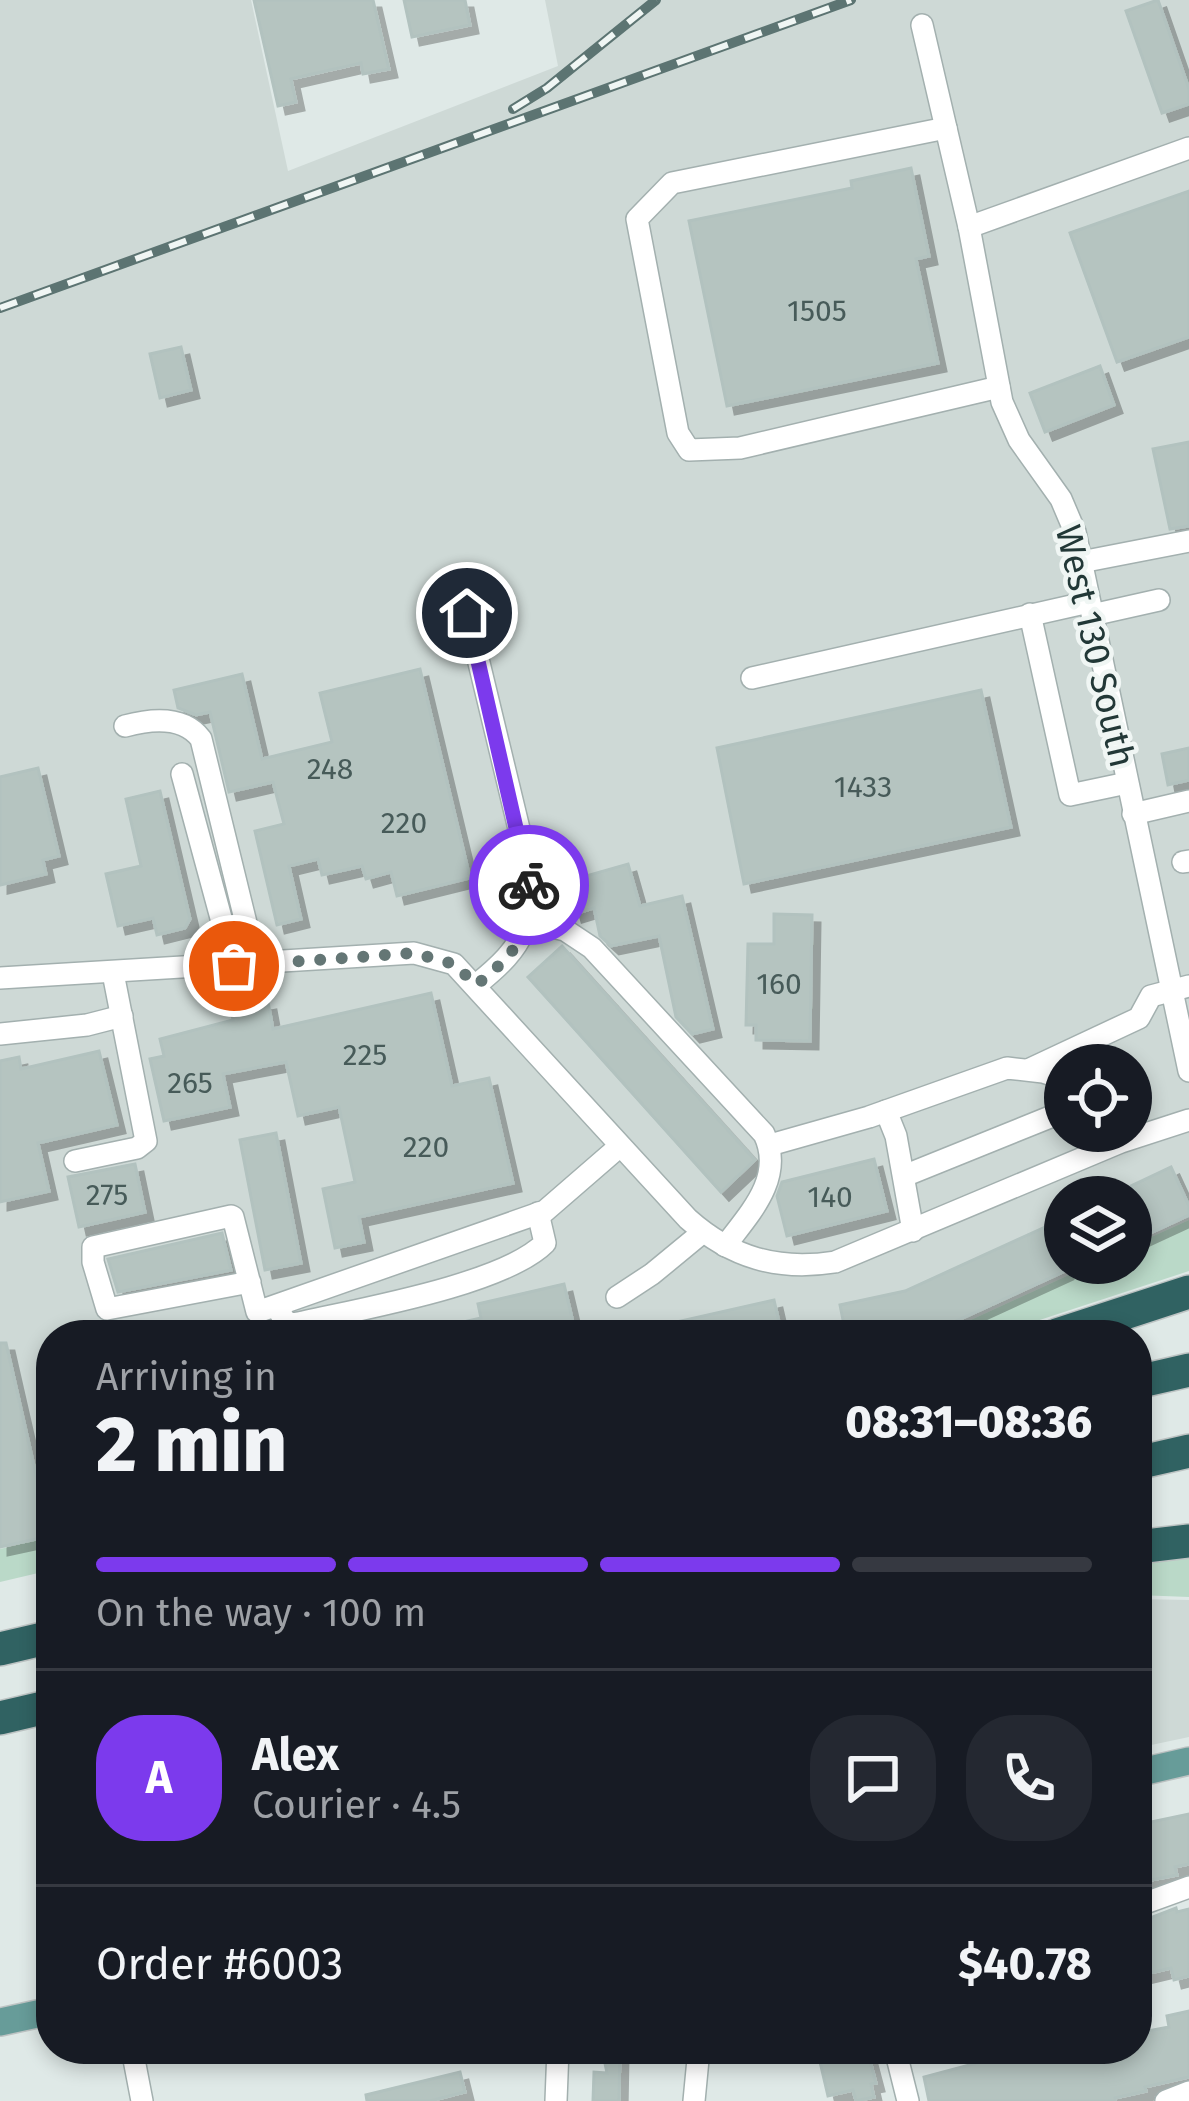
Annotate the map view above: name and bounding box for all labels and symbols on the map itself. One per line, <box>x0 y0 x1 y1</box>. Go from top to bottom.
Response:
house number: 1505 <box>787 293 847 329</box>
street label: West 130 South <box>1046 521 1144 772</box>
pin <box>416 562 518 664</box>
house number: 248 <box>307 751 353 787</box>
house number: 1433 <box>834 769 892 805</box>
house number: 220 <box>381 805 427 841</box>
courier <box>469 825 589 945</box>
pin <box>183 915 285 1017</box>
house number: 160 <box>756 966 802 1002</box>
house number: 225 <box>343 1037 387 1073</box>
house number: 265 <box>167 1065 213 1101</box>
house number: 220 <box>403 1129 449 1165</box>
house number: 275 <box>86 1177 128 1213</box>
house number: 140 <box>807 1179 853 1215</box>

